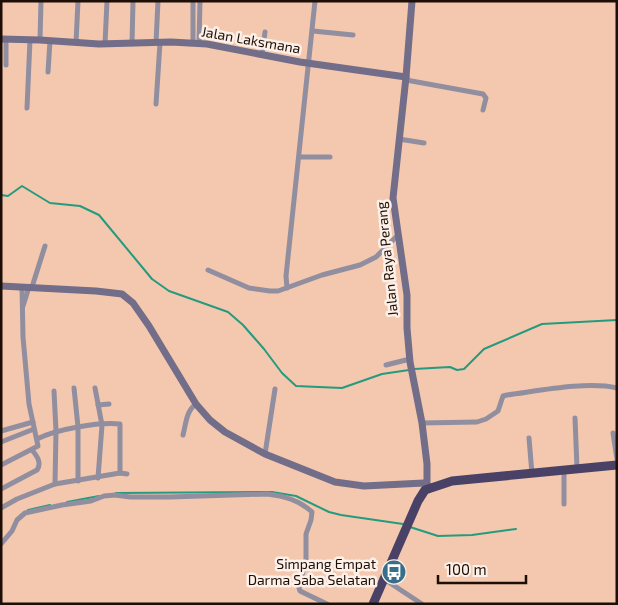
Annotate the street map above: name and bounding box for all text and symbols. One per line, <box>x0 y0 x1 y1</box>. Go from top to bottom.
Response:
street label: Jalan Laksmana <box>200 22 302 57</box>
street label: Jalan Raya Perang <box>372 201 401 317</box>
scale bar <box>438 552 526 584</box>
place label: Simpang Empat Darma Saba Selatan <box>248 555 376 588</box>
bus stop icon: Simpang Empat Darma Saba Selatan <box>381 559 407 585</box>
text: 100 m <box>446 560 487 578</box>

